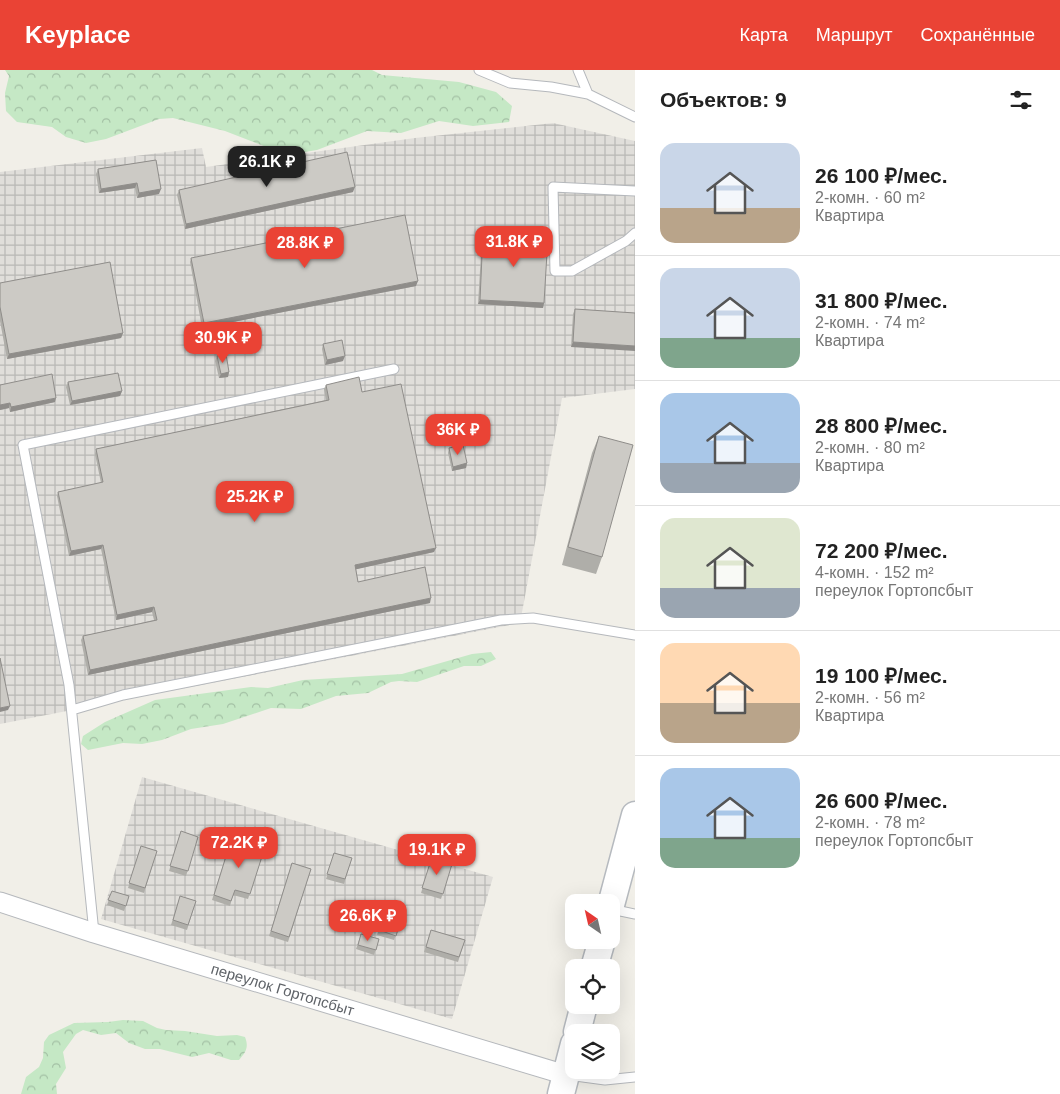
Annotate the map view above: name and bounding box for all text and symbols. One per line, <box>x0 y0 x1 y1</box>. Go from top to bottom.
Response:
text: Keyplace <box>25 21 130 48</box>
text: Карта <box>740 25 788 45</box>
text: Маршрут <box>816 25 892 45</box>
text: Сохранённые <box>920 25 1035 45</box>
icon: filters <box>1007 86 1035 114</box>
text: Объектов: 9 <box>660 88 787 111</box>
pin: 26.1K ₽ <box>221 146 313 188</box>
text: 26.1K ₽ <box>239 153 295 170</box>
icon: home <box>700 163 760 223</box>
text: 26 100 ₽/мес. <box>815 164 948 187</box>
text: 2-комн. · 60 m² <box>815 189 925 206</box>
text: Квартира <box>815 207 884 224</box>
pin: 28.8K ₽ <box>259 226 351 269</box>
pin: 31.8K ₽ <box>468 226 560 268</box>
text: 31.8K ₽ <box>486 233 542 250</box>
text: 28.8K ₽ <box>277 234 333 251</box>
icon: home <box>700 288 760 348</box>
text: 31 800 ₽/мес. <box>815 289 948 312</box>
text: 2-комн. · 74 m² <box>815 314 925 331</box>
pin: 30.9K ₽ <box>177 322 269 364</box>
text: 30.9K ₽ <box>195 329 251 346</box>
text: Квартира <box>815 332 884 349</box>
icon: home <box>700 413 760 473</box>
pin: 36K ₽ <box>423 414 493 456</box>
text: 28 800 ₽/мес. <box>815 414 948 437</box>
text: 36K ₽ <box>436 421 480 438</box>
text: 2-комн. · 80 m² <box>815 439 925 456</box>
text: Квартира <box>815 457 884 474</box>
pin: 25.2K ₽ <box>209 480 301 523</box>
text: 25.2K ₽ <box>227 488 283 505</box>
icon: home <box>700 538 760 598</box>
text: 72 200 ₽/мес. <box>815 539 948 562</box>
text: 4-комн. · 152 m² <box>815 564 934 581</box>
text: переулок Гортопсбыт <box>815 582 973 599</box>
icon: home <box>700 663 760 723</box>
text: 19 100 ₽/мес. <box>815 664 948 687</box>
text: 2-комн. · 56 m² <box>815 689 925 706</box>
text: Квартира <box>815 707 884 724</box>
icon: home <box>700 788 760 848</box>
text: 26 600 ₽/мес. <box>815 789 948 812</box>
text: 2-комн. · 78 m² <box>815 814 925 831</box>
pin: 72.2K ₽ <box>193 826 285 869</box>
text: переулок Гортопсбыт <box>815 832 973 849</box>
text: 72.2K ₽ <box>211 834 267 851</box>
pin: 19.1K ₽ <box>391 834 483 876</box>
text: 19.1K ₽ <box>409 841 465 858</box>
north arrow <box>565 894 620 949</box>
map controls <box>565 894 620 1079</box>
pin: 26.6K ₽ <box>322 900 414 942</box>
text: 26.6K ₽ <box>340 907 396 924</box>
button: locate <box>565 959 620 1014</box>
street label: переулок Гортопсбыт <box>209 960 357 1019</box>
button: layers <box>565 1024 620 1079</box>

